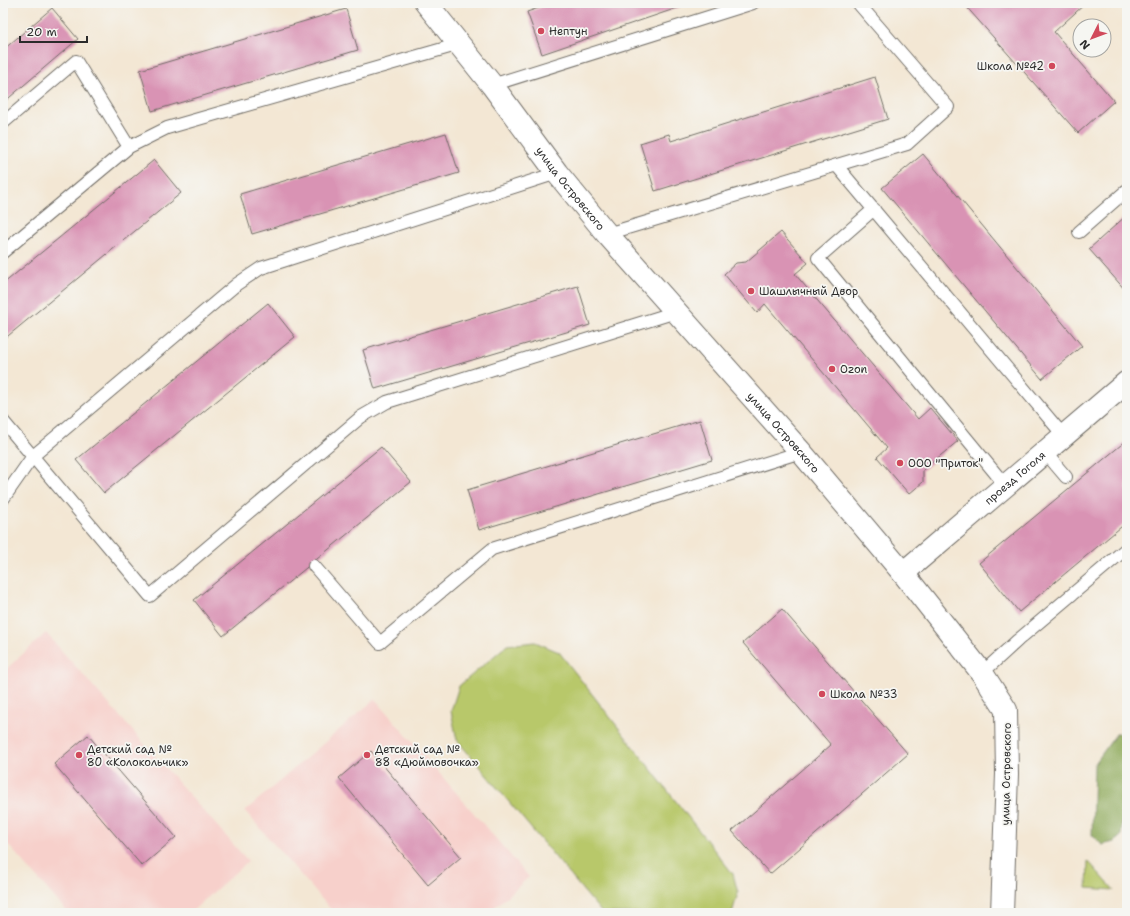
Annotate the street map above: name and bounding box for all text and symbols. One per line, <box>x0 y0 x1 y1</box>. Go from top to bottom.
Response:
scale bar <box>20 18 87 44</box>
north arrow <box>1072 18 1112 58</box>
text: 20 m <box>26 24 57 40</box>
place label: Нептун <box>549 24 588 39</box>
marker: Нептун <box>536 26 546 36</box>
text: N <box>1076 36 1093 53</box>
place label: Школа №42 <box>977 59 1044 74</box>
marker: Школа №42 <box>1047 61 1057 71</box>
street label: улица Островского <box>532 144 608 234</box>
place label: Шашлычный Двор <box>759 284 858 299</box>
marker: Шашлычный Двор <box>746 286 756 296</box>
place label: Ozon <box>840 362 868 377</box>
marker: Ozon <box>827 364 837 374</box>
street label: улица Островского <box>743 389 823 477</box>
street label: проезд Гоголя <box>982 448 1049 508</box>
place label: ООО "Приток" <box>908 456 983 471</box>
marker: ООО "Приток" <box>895 458 905 468</box>
place label: Школа №33 <box>830 687 897 702</box>
marker: Школа №33 <box>817 689 827 699</box>
street label: улица Островского <box>998 722 1015 826</box>
place label: Детский сад № 80 «Колокольчик» <box>87 742 188 770</box>
place label: Детский сад № 88 «Дюймовочка» <box>375 742 479 770</box>
marker: Детский сад № 80 «Колокольчик» <box>74 750 84 760</box>
marker: Детский сад № 88 «Дюймовочка» <box>362 750 372 760</box>

